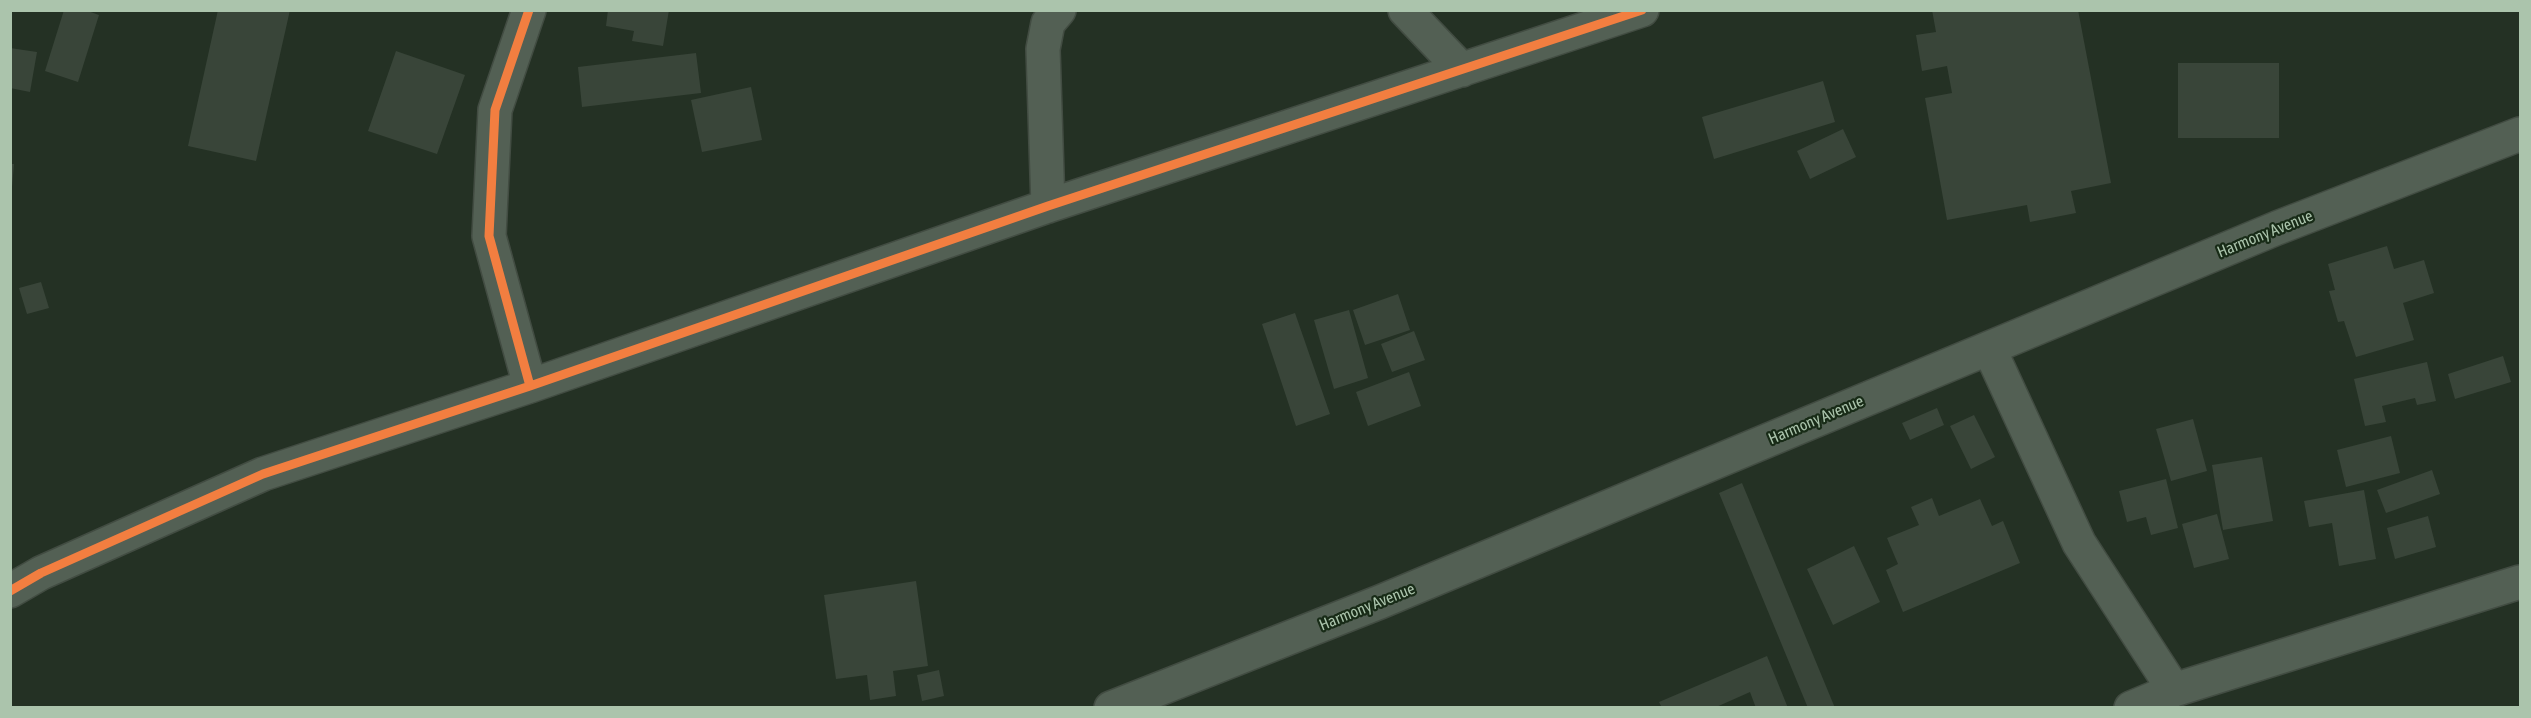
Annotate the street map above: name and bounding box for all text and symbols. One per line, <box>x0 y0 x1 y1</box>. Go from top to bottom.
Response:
street label: Harmony Avenue <box>2214 206 2316 262</box>
street label: Harmony Avenue <box>1766 391 1866 449</box>
street label: Harmony Avenue <box>1316 579 1418 635</box>

